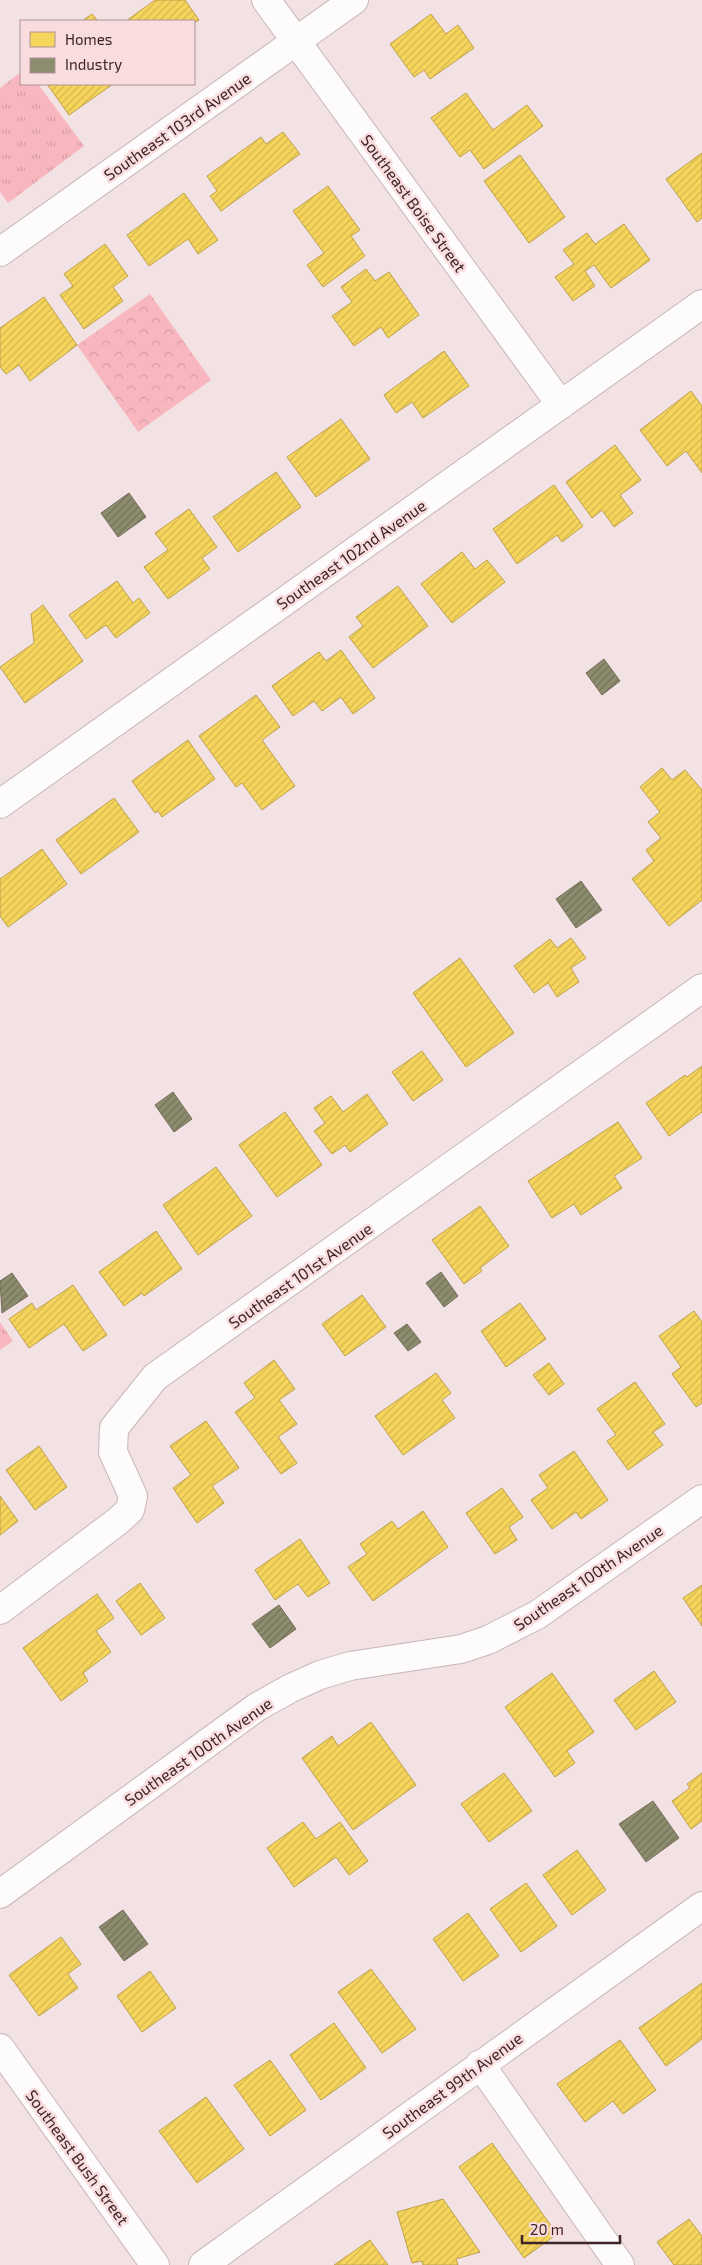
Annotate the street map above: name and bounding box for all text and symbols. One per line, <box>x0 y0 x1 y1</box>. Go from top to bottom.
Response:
legend <box>20 20 195 85</box>
text: Homes <box>65 30 112 48</box>
text: Industry <box>65 55 122 73</box>
street label: Southeast 103rd Avenue <box>100 68 254 184</box>
street label: Southeast Boise Street <box>358 130 470 276</box>
street label: Southeast 102nd Avenue <box>273 495 429 613</box>
street label: Southeast 101st Avenue <box>224 1218 376 1332</box>
street label: Southeast 100th Avenue <box>510 1520 666 1634</box>
street label: Southeast 100th Avenue <box>121 1693 275 1809</box>
street label: Southeast 99th Avenue <box>378 2028 526 2142</box>
street label: Southeast Bush Street <box>23 2086 133 2228</box>
scale bar <box>522 2212 620 2244</box>
text: 20 m <box>530 2220 564 2238</box>

